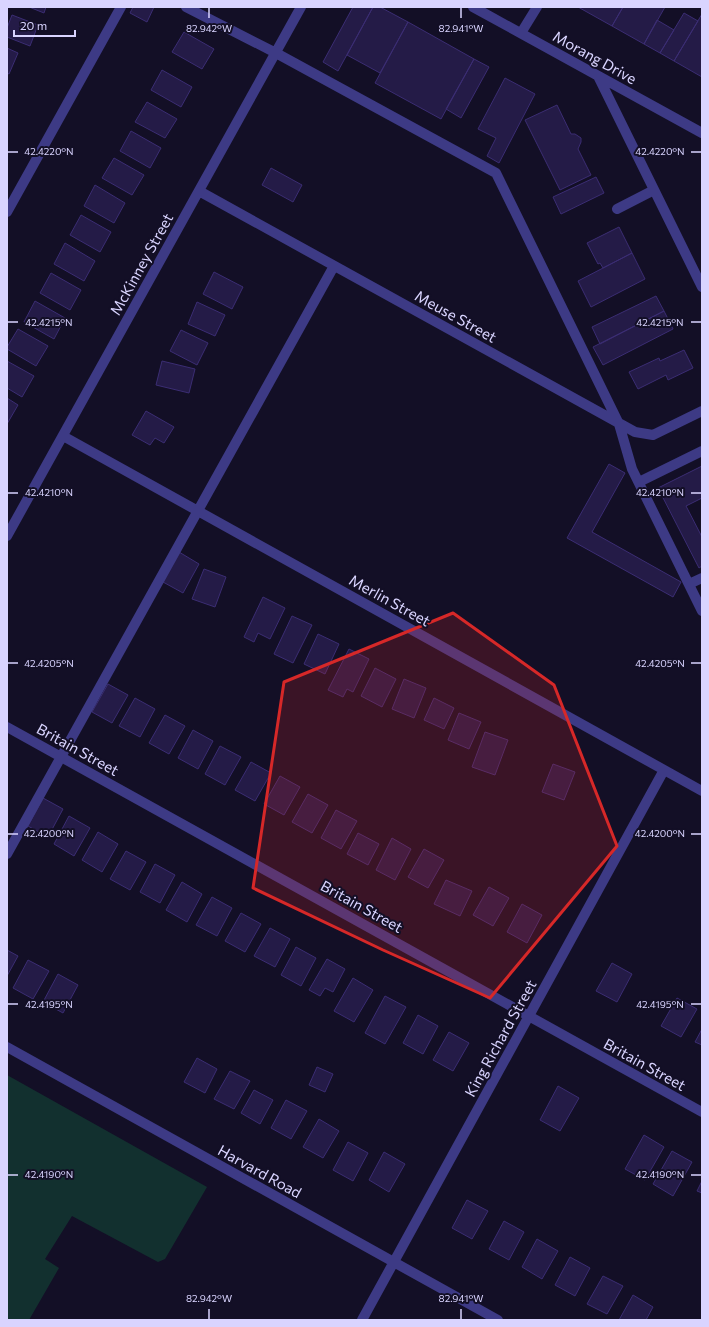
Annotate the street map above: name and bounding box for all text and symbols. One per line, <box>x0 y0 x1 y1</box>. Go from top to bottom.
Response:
scale bar <box>14 12 75 38</box>
text: 20 m <box>20 18 47 32</box>
text: 82.942°W <box>186 22 232 34</box>
text: 82.941°W <box>439 22 483 34</box>
street label: Morang Drive <box>550 27 640 87</box>
text: 42.4220°N <box>24 145 74 157</box>
text: 42.4220°N <box>635 145 685 157</box>
street label: McKinney Street <box>106 210 176 318</box>
street label: Meuse Street <box>412 286 500 346</box>
text: 42.4215°N <box>25 316 73 328</box>
text: 42.4215°N <box>636 316 684 328</box>
text: 42.4210°N <box>25 486 73 498</box>
text: 42.4210°N <box>636 486 684 498</box>
street label: Merlin Street <box>346 570 434 630</box>
text: 42.4205°N <box>24 657 74 669</box>
text: 42.4205°N <box>635 657 685 669</box>
street label: Britain Street <box>34 719 122 779</box>
text: 42.4200°N <box>24 827 74 839</box>
text: 42.4200°N <box>635 827 685 839</box>
street label: Britain Street <box>318 876 406 936</box>
street label: King Richard Street <box>460 976 540 1100</box>
text: 42.4195°N <box>25 998 73 1010</box>
text: 42.4195°N <box>636 998 684 1010</box>
street label: Britain Street <box>601 1034 689 1094</box>
street label: Harvard Road <box>215 1141 305 1201</box>
text: 42.4190°N <box>25 1168 73 1180</box>
text: 42.4190°N <box>636 1168 684 1180</box>
text: 82.942°W <box>186 1292 232 1304</box>
text: 82.941°W <box>439 1292 483 1304</box>

